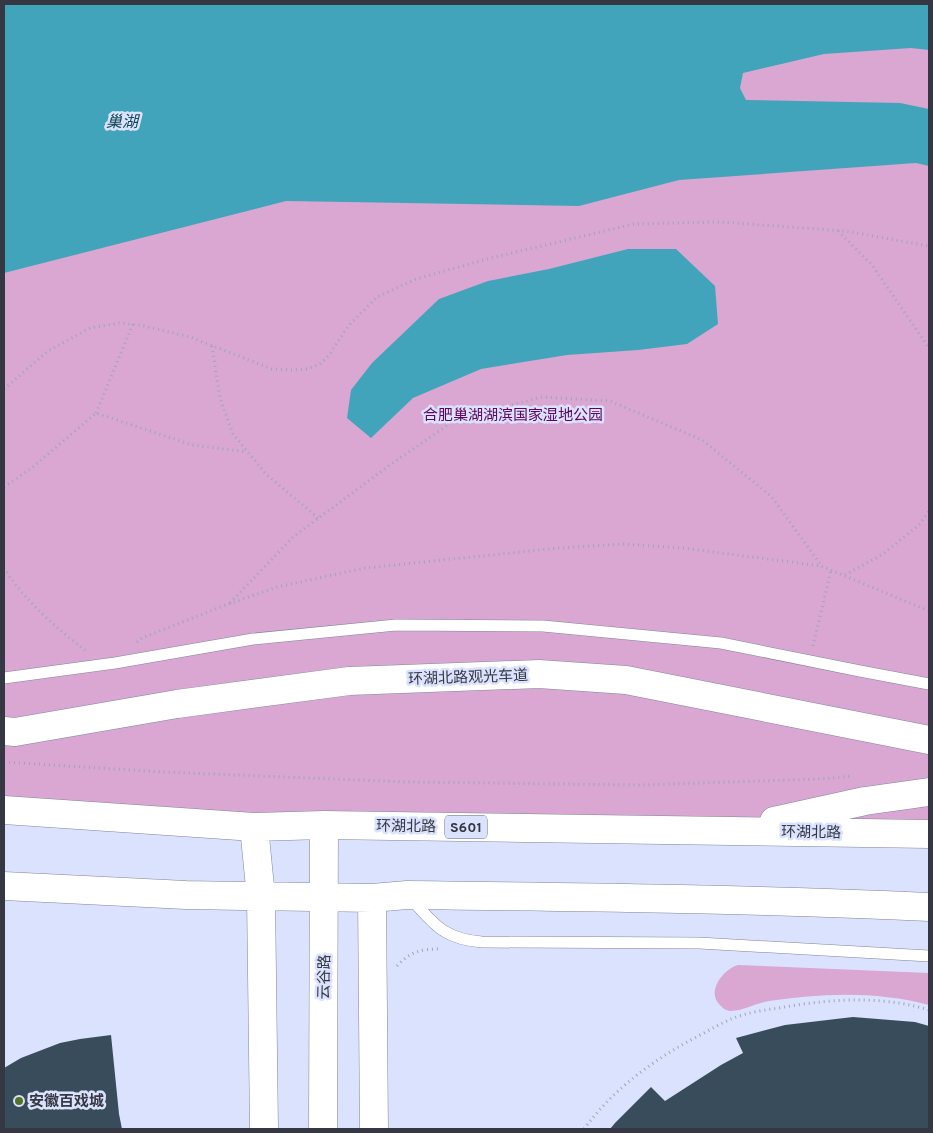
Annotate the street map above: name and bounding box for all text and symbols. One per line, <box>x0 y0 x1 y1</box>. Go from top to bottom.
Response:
water label: 巢湖 <box>106 113 141 133</box>
park label: 合肥巢湖湖滨国家湿地公园 <box>423 407 603 426</box>
street label: 环湖北路观光车道 <box>408 666 528 690</box>
street label: 环湖北路 <box>376 816 436 838</box>
road number: S601 <box>445 816 487 839</box>
street label: 环湖北路 <box>781 822 841 844</box>
street label: 云谷路 <box>316 954 335 1000</box>
place label: 安徽百戏城 <box>29 1092 104 1112</box>
marker: 安徽百戏城 <box>13 1095 25 1107</box>

